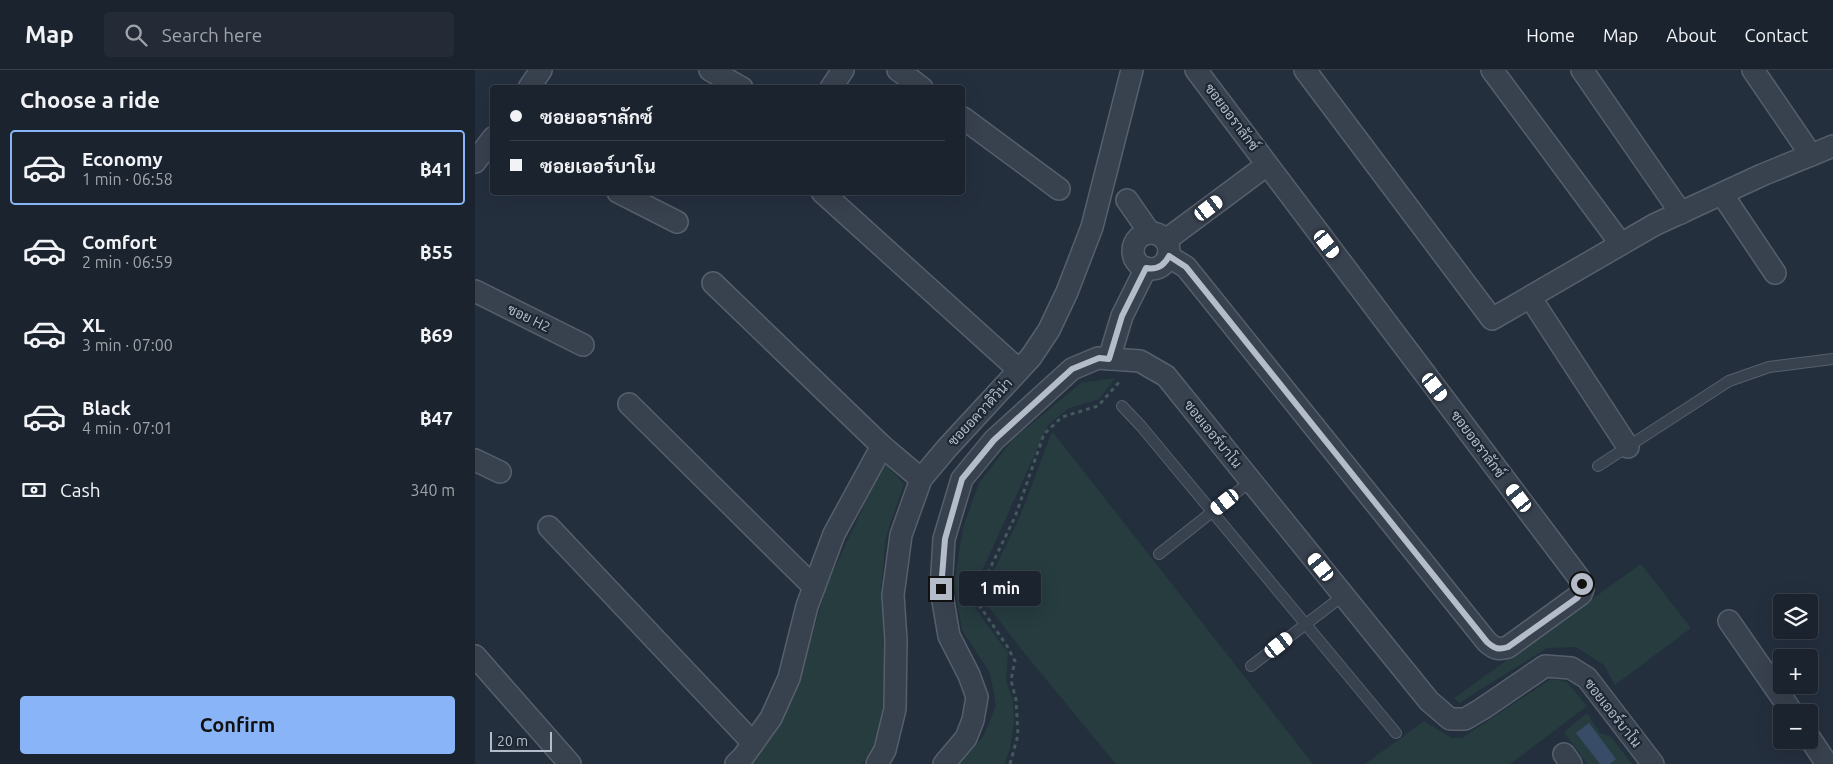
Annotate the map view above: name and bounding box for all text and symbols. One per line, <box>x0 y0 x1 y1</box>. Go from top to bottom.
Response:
search box <box>104 12 454 57</box>
text: Map <box>25 21 74 48</box>
icon: search <box>122 21 150 49</box>
text: Search here <box>162 24 262 46</box>
text: Home <box>1526 25 1575 45</box>
text: Map <box>1603 25 1638 45</box>
text: About <box>1666 25 1716 45</box>
text: Contact <box>1744 25 1808 45</box>
street label: ซอยออราลักซ์ <box>1202 80 1263 154</box>
text: Choose a ride <box>20 87 160 112</box>
text: ซอยออราลักซ์ <box>540 106 653 128</box>
icon: car <box>22 145 67 190</box>
text: Economy <box>82 148 163 170</box>
text: ซอยเออร์บาโน <box>540 155 656 177</box>
text: ฿41 <box>420 158 453 180</box>
text: 1 min · 06:58 <box>82 170 173 188</box>
car <box>1192 193 1225 223</box>
icon: car <box>22 228 67 273</box>
car <box>1311 228 1342 260</box>
text: Comfort <box>82 231 157 253</box>
text: ฿55 <box>420 241 453 263</box>
text: 2 min · 06:59 <box>82 253 173 271</box>
street label: ซอย H2 <box>505 301 553 335</box>
icon: car <box>22 311 67 356</box>
text: XL <box>82 314 105 336</box>
text: ฿69 <box>420 324 453 346</box>
text: 3 min · 07:00 <box>82 336 173 354</box>
car <box>1419 371 1450 403</box>
street label: ซอยอควาดิวิน่า <box>945 375 1015 449</box>
icon: car <box>22 394 67 439</box>
street label: ซอยเออร์บาโน <box>1181 396 1246 471</box>
text: Black <box>82 397 131 419</box>
text: ฿47 <box>420 407 453 429</box>
street label: ซอยออราลักซ์ <box>1448 407 1509 481</box>
text: 4 min · 07:01 <box>82 419 173 437</box>
icon: cash <box>20 476 48 504</box>
text: Cash <box>60 479 101 501</box>
text: 340 m <box>410 481 455 499</box>
car <box>1503 482 1534 514</box>
car <box>1208 487 1241 517</box>
car <box>1305 551 1336 583</box>
callout: 1 min <box>959 572 1041 606</box>
route start <box>1571 573 1593 595</box>
route end <box>930 578 952 600</box>
text: 1 min <box>980 579 1020 597</box>
map controls <box>1773 594 1818 749</box>
button: layers <box>1773 594 1818 639</box>
car <box>1262 630 1295 660</box>
button: + <box>1773 649 1818 694</box>
street label: ซอยเออร์บาโน <box>1581 675 1646 750</box>
button: Confirm <box>20 696 455 754</box>
button: − <box>1773 704 1818 749</box>
scale bar <box>490 729 553 752</box>
text: 20 m <box>497 733 528 749</box>

